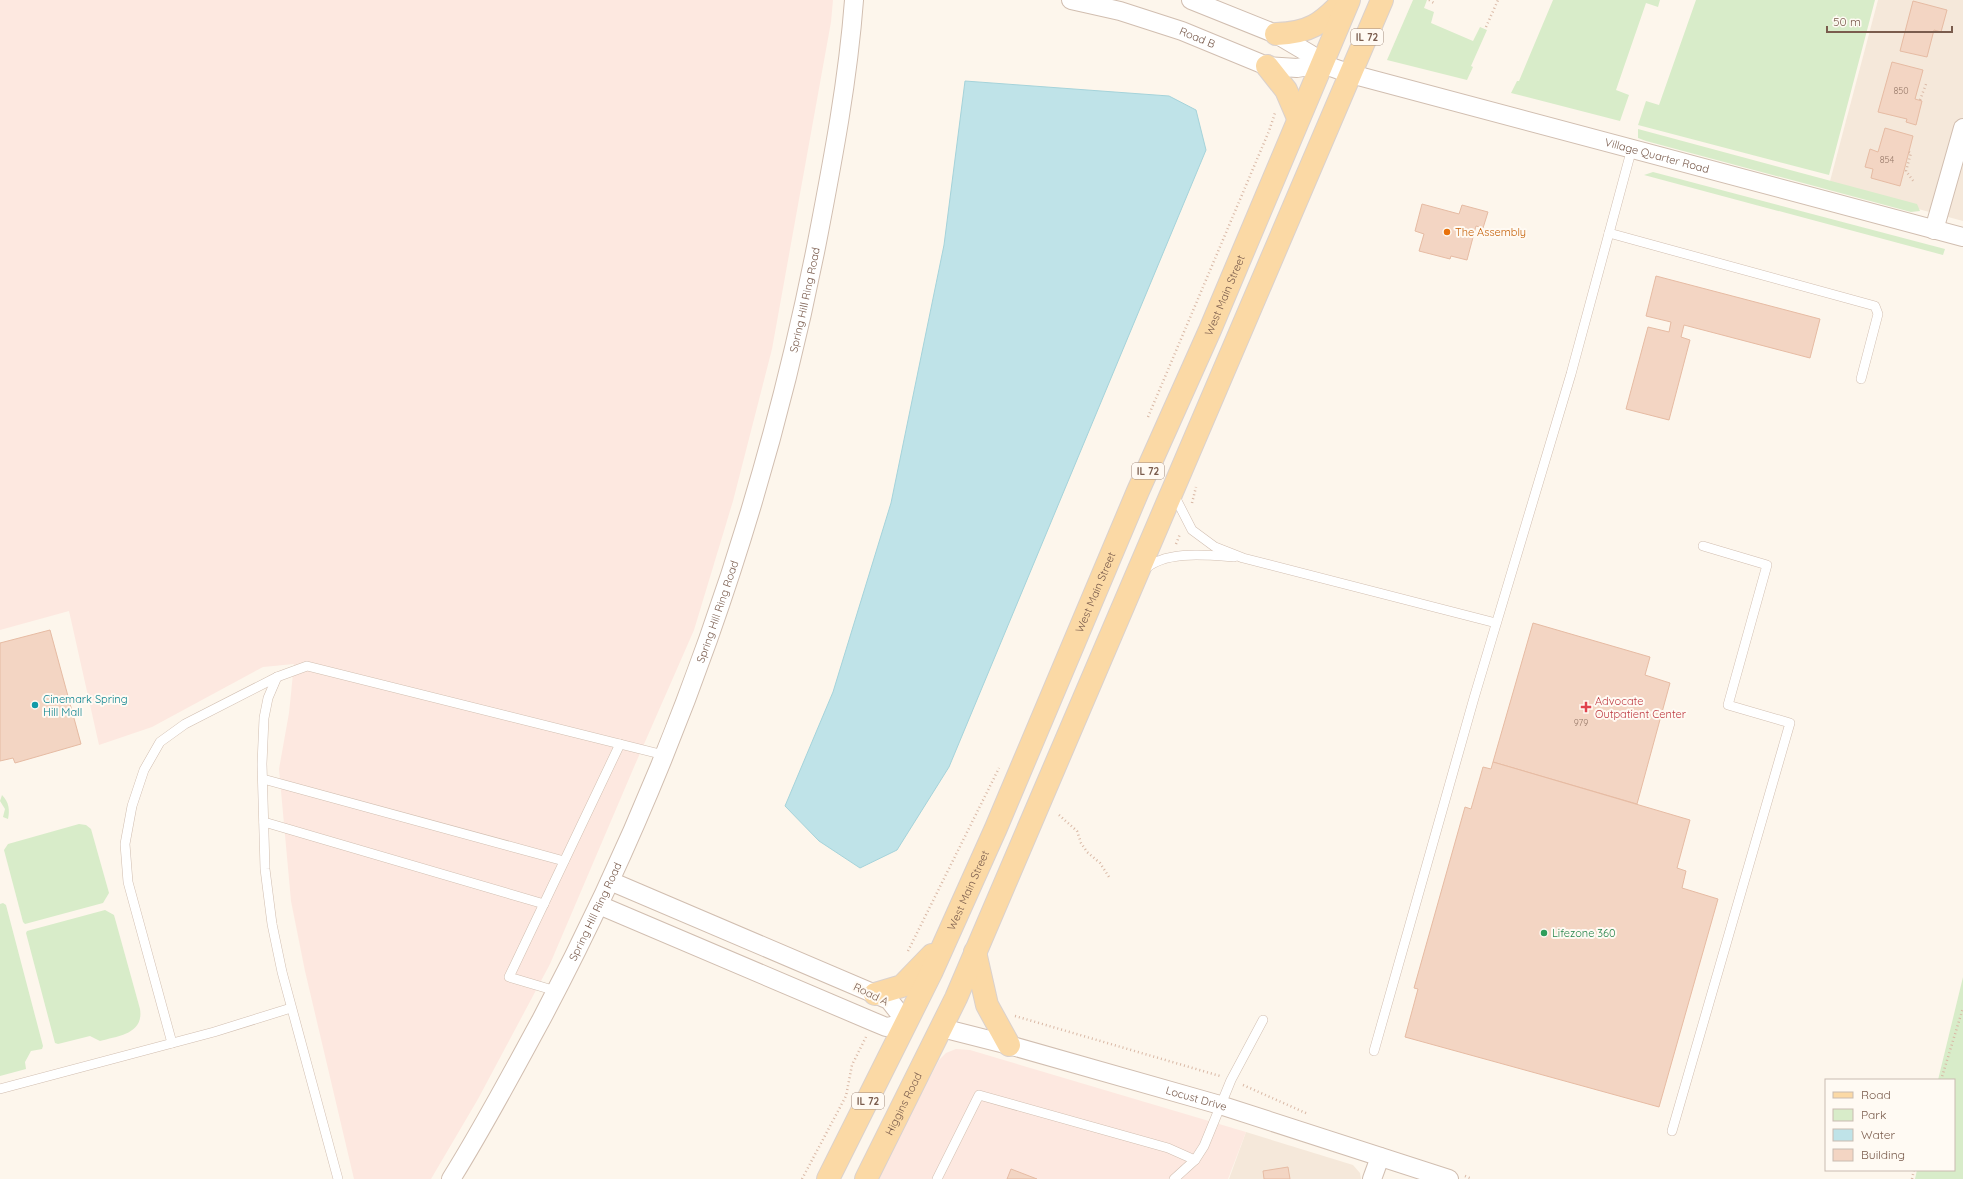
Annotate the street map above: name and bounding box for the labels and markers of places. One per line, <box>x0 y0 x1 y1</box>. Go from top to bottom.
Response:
place label: The Assembly <box>1455 225 1526 239</box>
marker: The Assembly <box>1442 227 1452 237</box>
place label: Cinemark Spring Hill Mall <box>43 692 128 719</box>
place label: Advocate Outpatient Center <box>1595 694 1687 721</box>
marker: Cinemark Spring Hill Mall <box>30 700 40 710</box>
marker: Advocate Outpatient Center <box>1580 701 1592 713</box>
place label: Lifezone 360 <box>1552 926 1616 940</box>
marker: Lifezone 360 <box>1539 928 1549 938</box>

